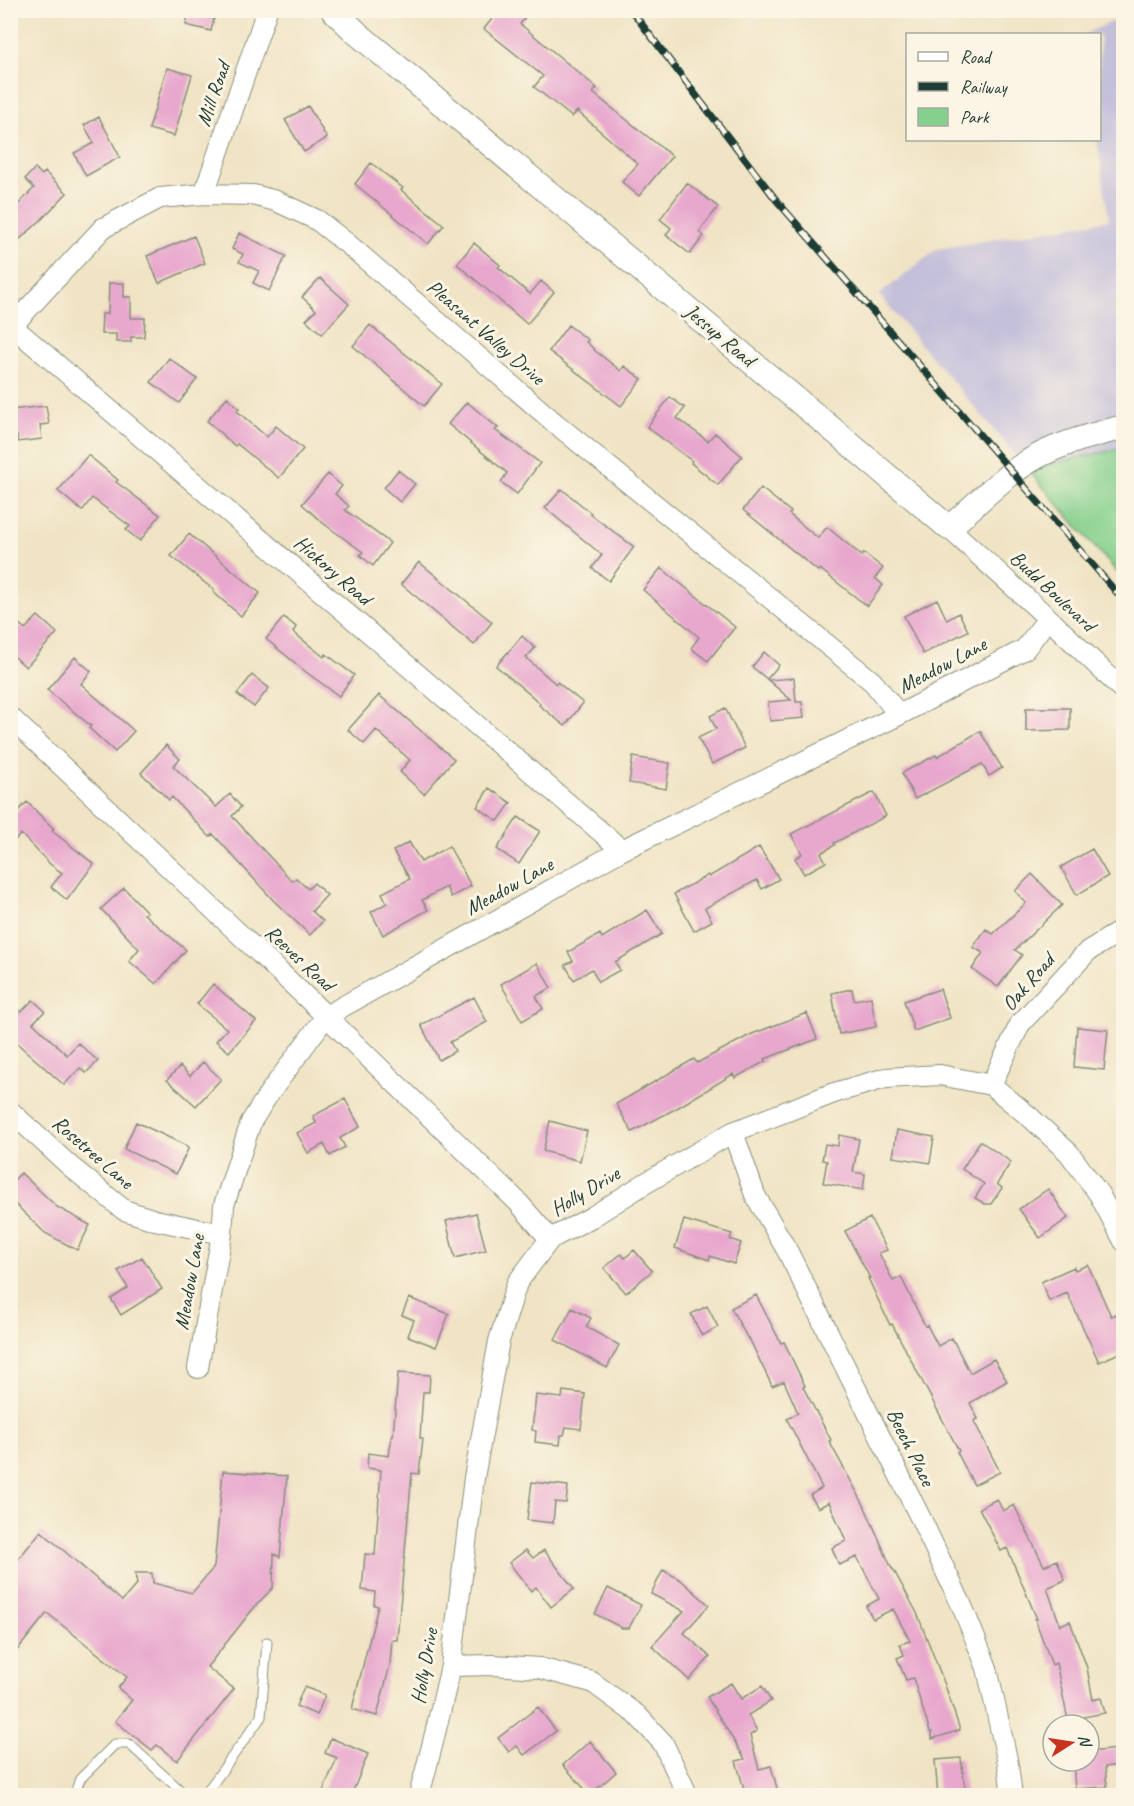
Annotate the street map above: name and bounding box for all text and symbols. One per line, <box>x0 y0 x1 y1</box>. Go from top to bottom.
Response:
legend <box>906 33 1101 141</box>
text: Road <box>960 46 993 68</box>
street label: Mill Road <box>190 56 237 130</box>
text: Railway <box>960 76 1008 98</box>
text: Park <box>960 106 990 128</box>
street label: Pleasant Valley Drive <box>422 274 552 392</box>
street label: Jessup Road <box>679 297 763 374</box>
street label: Hickory Road <box>289 529 380 613</box>
street label: Budd Boulevard <box>1005 545 1103 639</box>
street label: Meadow Lane <box>893 630 992 699</box>
street label: Meadow Lane <box>461 851 558 921</box>
street label: Reeves Road <box>260 919 342 999</box>
street label: Oak Road <box>996 945 1062 1016</box>
street label: Rosetree Lane <box>47 1110 140 1195</box>
street label: Holly Drive <box>546 1160 625 1222</box>
street label: Meadow Lane <box>168 1231 210 1332</box>
street label: Beech Place <box>881 1404 942 1492</box>
street label: Holly Drive <box>405 1625 444 1706</box>
north arrow <box>1041 1713 1101 1773</box>
text: N <box>1074 1733 1096 1750</box>

